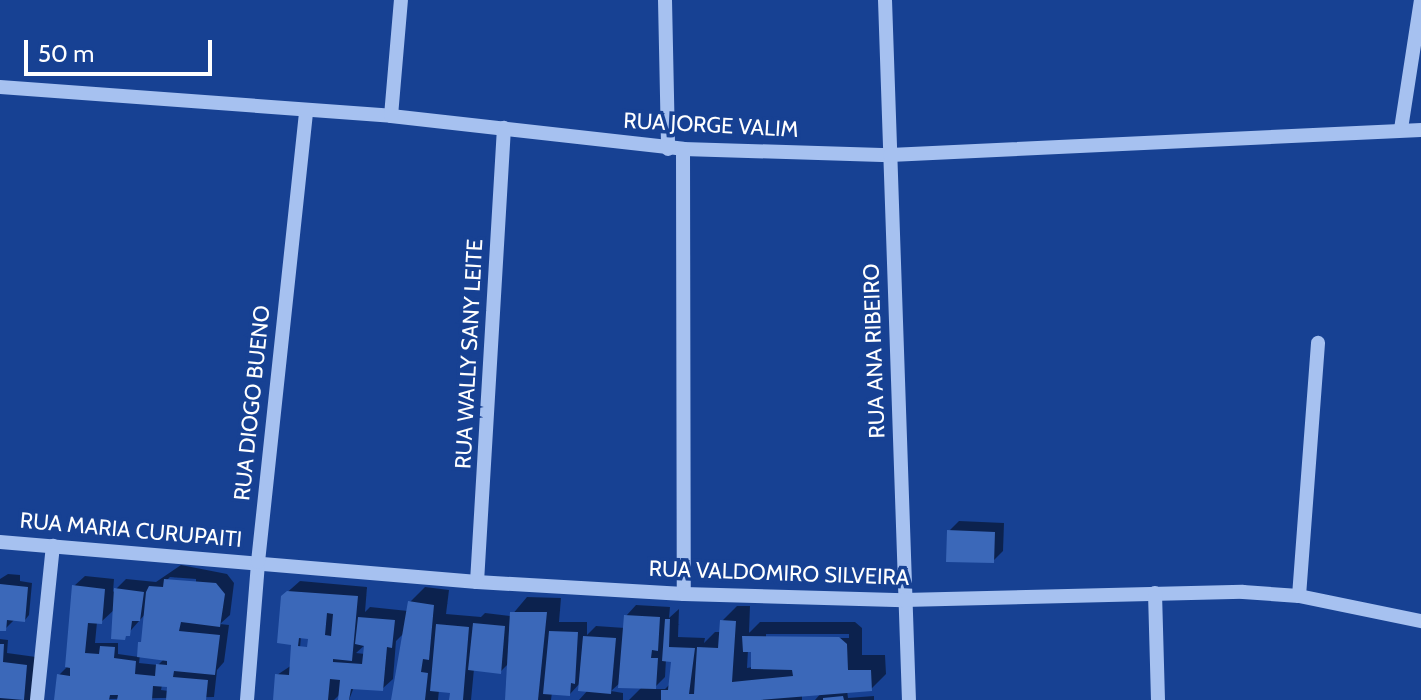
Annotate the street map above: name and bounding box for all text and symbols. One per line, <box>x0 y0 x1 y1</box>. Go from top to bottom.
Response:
scale bar <box>28 24 216 74</box>
text: 50 m <box>38 39 94 68</box>
street label: RUA JORGE VALIM <box>623 107 799 143</box>
street label: RUA WALLY SANY LEITE <box>450 238 488 470</box>
street label: RUA ANA RIBEIRO <box>858 263 890 439</box>
street label: RUA DIOGO BUENO <box>229 304 275 502</box>
street label: RUA MARIA CURUPAITI <box>19 507 243 553</box>
street label: RUA VALDOMIRO SILVEIRA <box>648 555 910 591</box>

